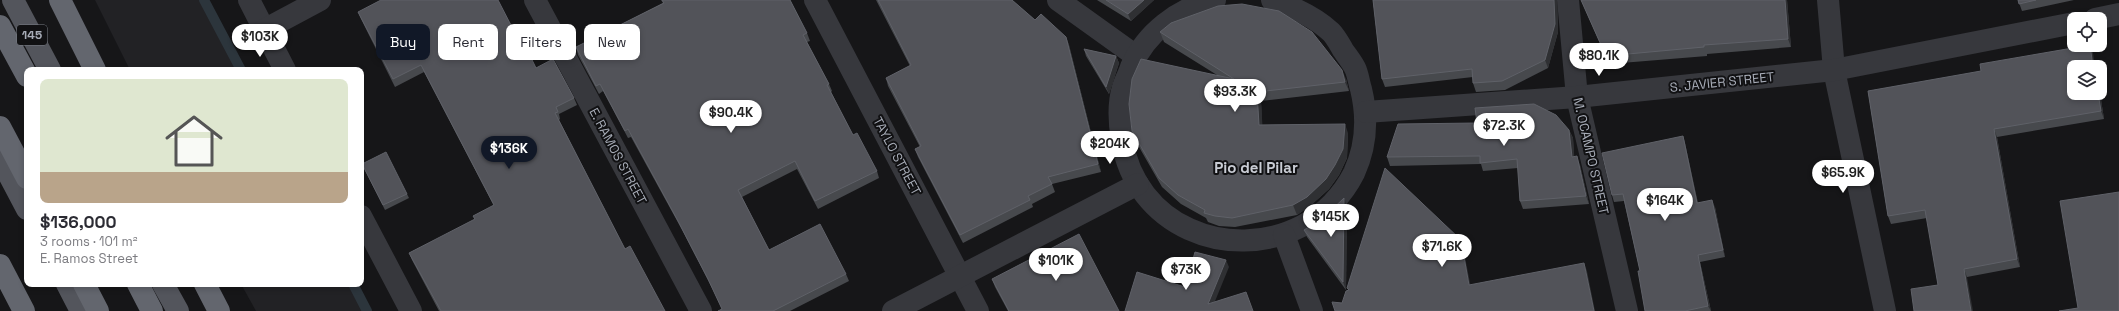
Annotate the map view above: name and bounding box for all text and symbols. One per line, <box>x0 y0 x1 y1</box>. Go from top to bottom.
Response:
map controls <box>2067 12 2107 100</box>
button: locate <box>2067 12 2107 52</box>
pin: $103K <box>232 24 288 58</box>
chip: Buy <box>376 24 430 60</box>
chip: Rent <box>438 24 498 60</box>
chip: Filters <box>506 24 576 60</box>
chip: New <box>584 24 640 60</box>
road number: 145 <box>17 25 47 45</box>
text: $103K <box>241 28 279 45</box>
pin: $80.1K <box>1566 43 1632 77</box>
text: $80.1K <box>1578 47 1620 64</box>
button: layers <box>2067 60 2107 100</box>
street label: S. JAVIER STREET <box>1669 68 1775 96</box>
pin: $93.3K <box>1202 79 1268 113</box>
text: $93.3K <box>1213 83 1257 100</box>
street label: M. OCAMPO STREET <box>1569 96 1613 216</box>
pin: $90.4K <box>698 100 764 134</box>
text: $90.4K <box>709 104 753 121</box>
icon: home <box>158 105 230 177</box>
street label: E. RAMOS STREET <box>585 105 651 207</box>
pin: $72.3K <box>1471 113 1537 147</box>
street label: TAYLO STREET <box>869 114 925 198</box>
text: $72.3K <box>1483 117 1525 134</box>
pin: $204K <box>1082 131 1138 165</box>
text: $204K <box>1090 135 1130 152</box>
pin: $136K <box>481 136 537 170</box>
text: $136K <box>490 140 528 157</box>
district label: Pio del Pilar <box>1214 158 1298 177</box>
pin: $65.9K <box>1810 160 1876 194</box>
text: $65.9K <box>1821 164 1865 181</box>
pin: $164K <box>1637 188 1693 222</box>
text: $164K <box>1646 192 1684 209</box>
pin: $145K <box>1303 204 1359 238</box>
text: $145K <box>1312 208 1350 225</box>
text: $136,000 <box>40 211 117 233</box>
text: 3 rooms · 101 m² <box>40 233 138 250</box>
pin: $71.6K <box>1409 234 1475 268</box>
text: $71.6K <box>1422 238 1462 255</box>
pin: $101K <box>1028 248 1084 282</box>
text: E. Ramos Street <box>40 250 138 267</box>
text: $101K <box>1038 252 1074 269</box>
pin: $73K <box>1162 257 1210 291</box>
text: $73K <box>1170 261 1202 278</box>

